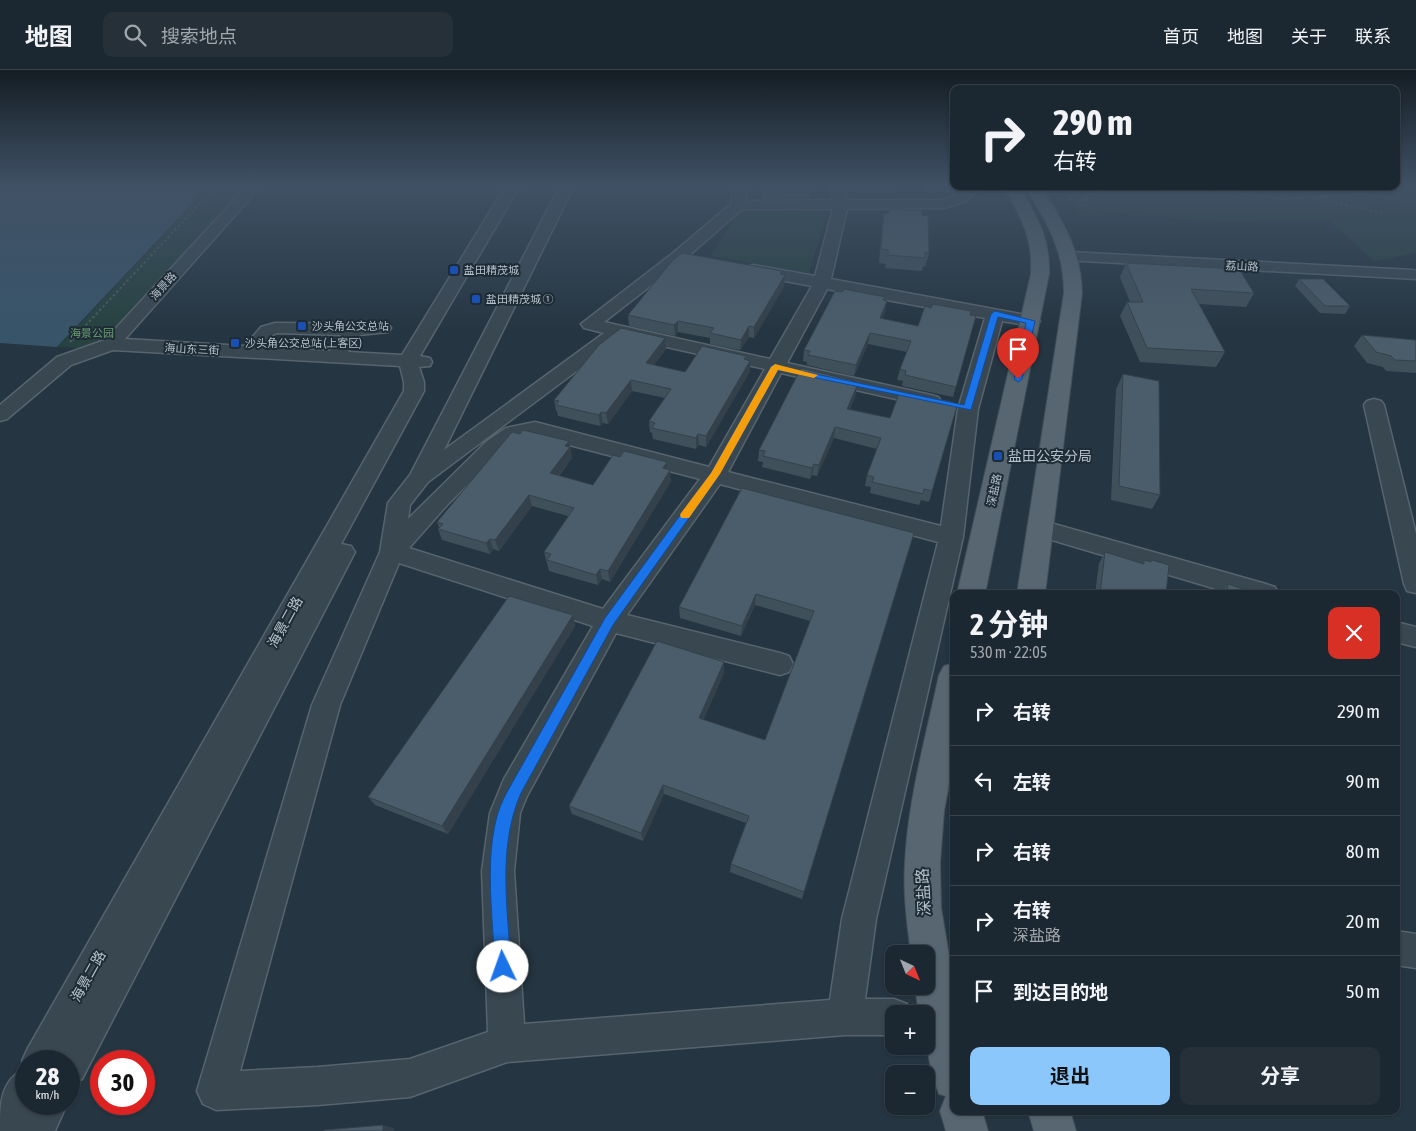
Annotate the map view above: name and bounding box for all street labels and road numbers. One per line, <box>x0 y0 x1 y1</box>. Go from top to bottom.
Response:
street label: 荔山路 <box>1225 259 1259 273</box>
street label: 海景路 <box>148 270 178 302</box>
street label: 海山东三街 <box>164 342 220 356</box>
street label: 深盐路 <box>985 473 1003 507</box>
street label: 海景二路 <box>264 594 306 650</box>
street label: 深盐路 <box>913 868 933 916</box>
street label: 海景二路 <box>67 948 109 1004</box>

